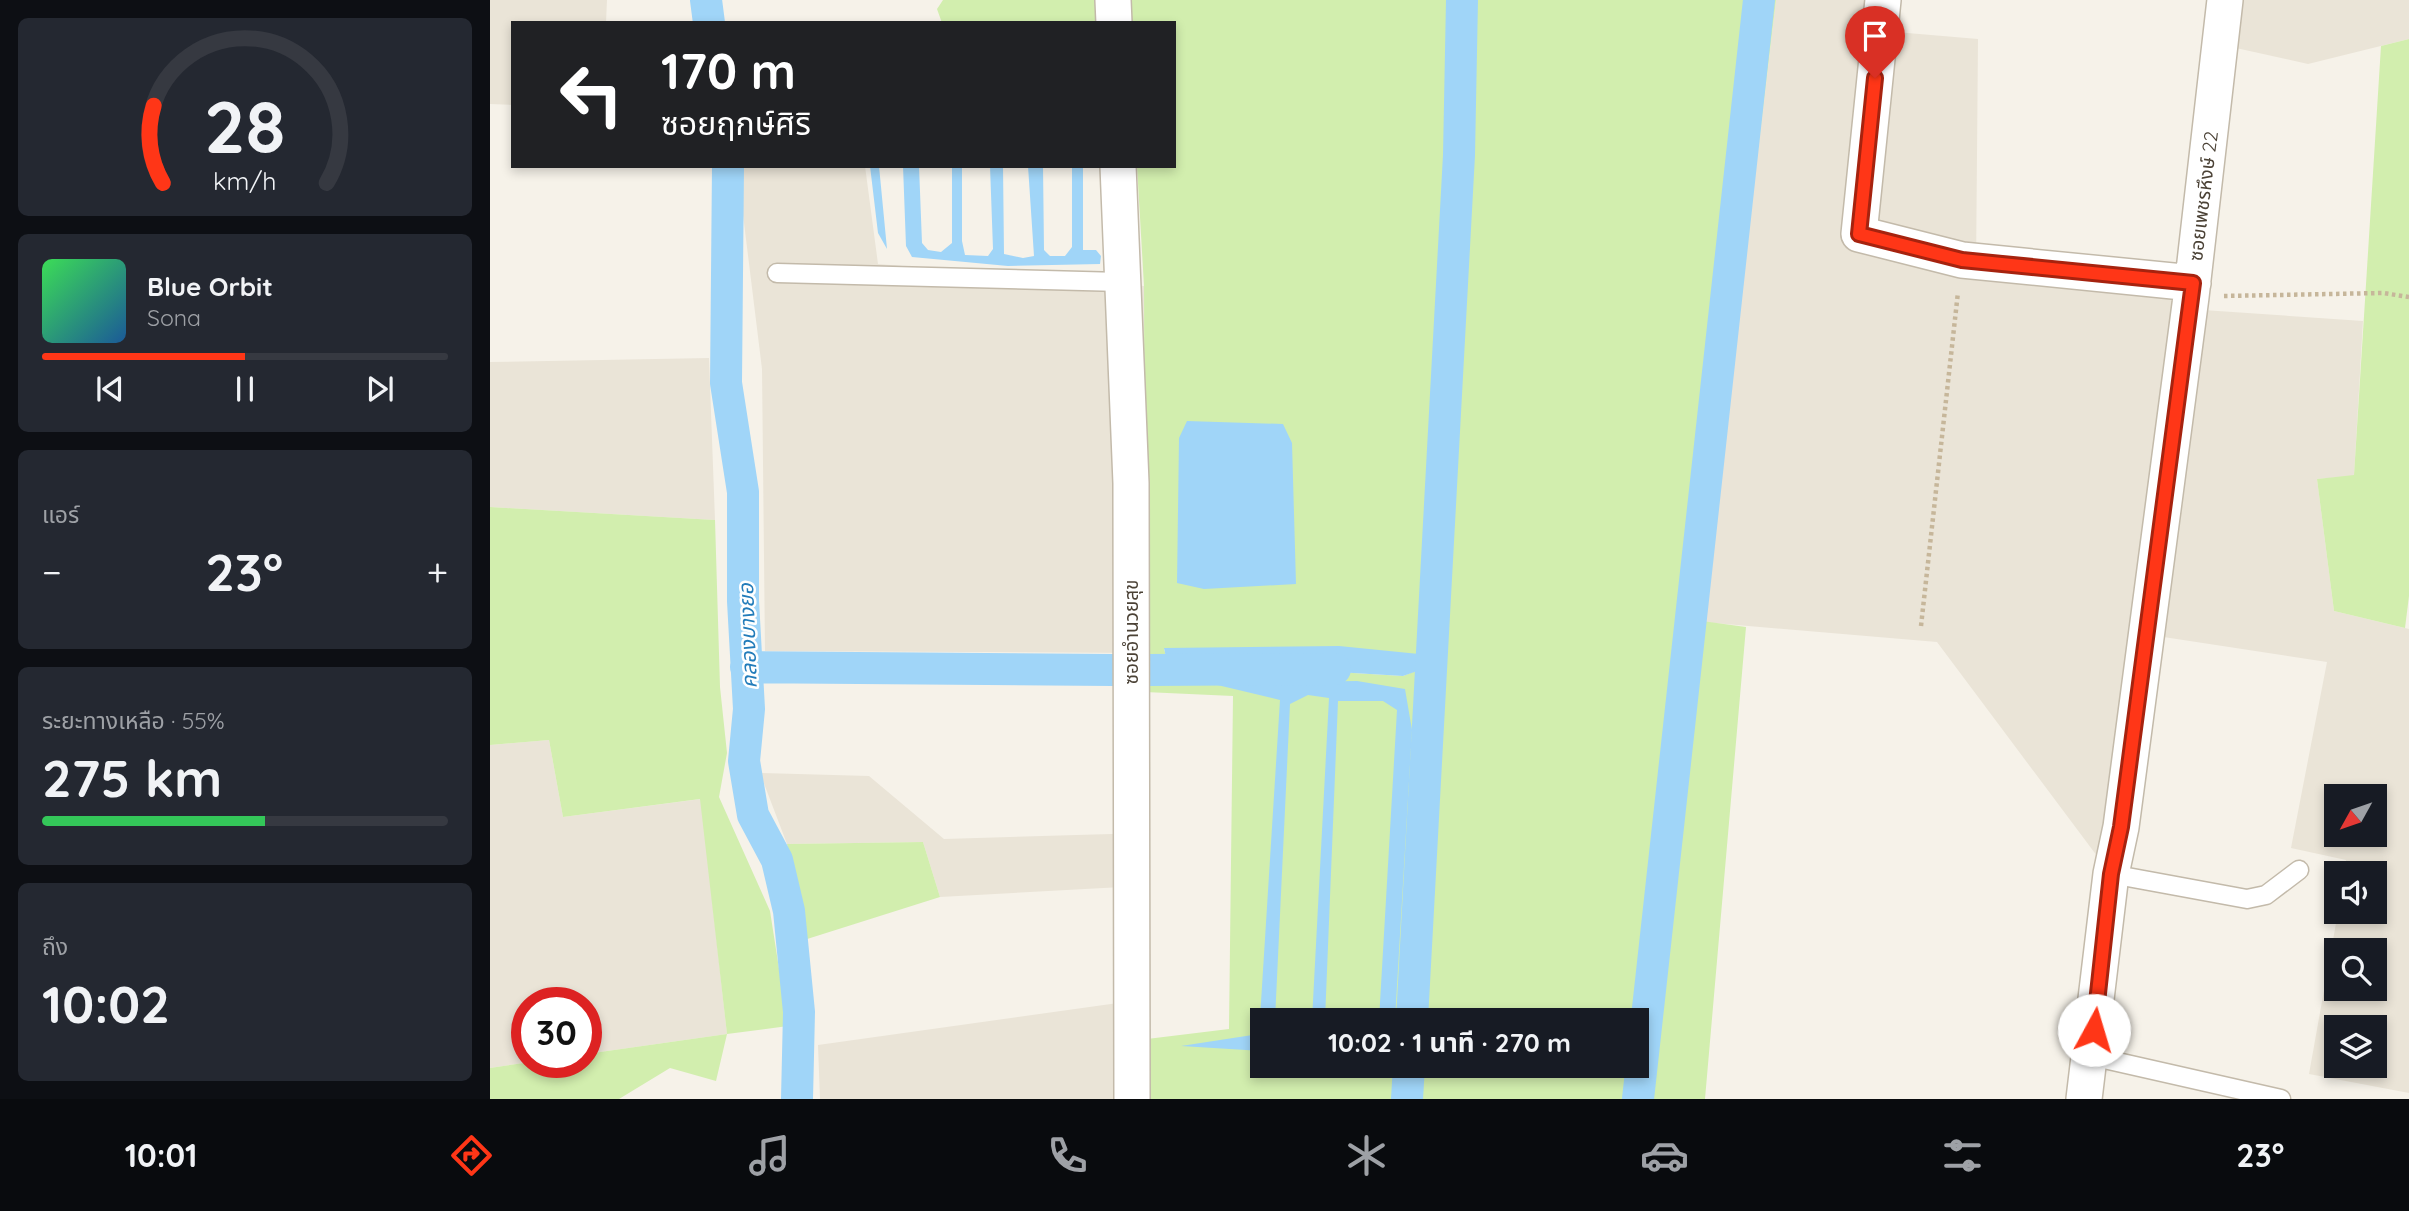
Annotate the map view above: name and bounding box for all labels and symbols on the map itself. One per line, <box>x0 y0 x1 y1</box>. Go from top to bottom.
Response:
pin <box>1845 6 1905 78</box>
street label: ซอยเพชรหึงษ์ 22 <box>2183 130 2223 262</box>
street label: ซอยอำนวยสุข <box>1119 580 1143 684</box>
water label: คลองบางยอ <box>732 582 762 689</box>
north arrow <box>2324 784 2387 847</box>
speed limit sign: 30 <box>511 987 602 1078</box>
position arrow <box>2057 993 2131 1067</box>

